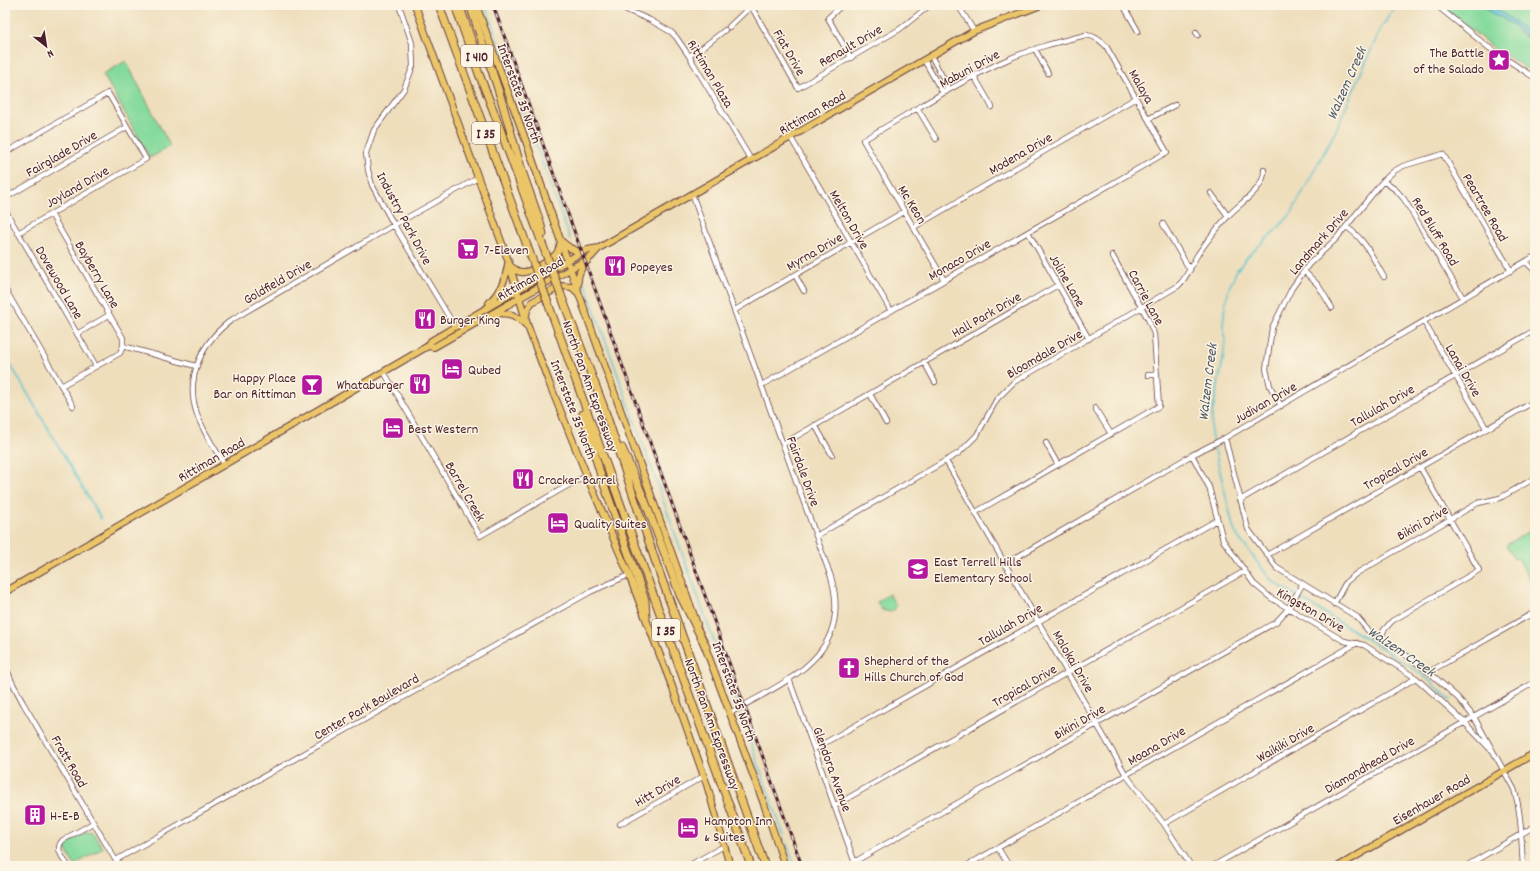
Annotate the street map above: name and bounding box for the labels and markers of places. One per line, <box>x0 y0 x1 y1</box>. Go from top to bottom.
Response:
place label: The Battle of the Salado <box>1413 44 1484 80</box>
place icon: The Battle of the Salado <box>1486 47 1512 73</box>
supermarket icon: 7-Eleven <box>455 236 481 262</box>
place label: 7-Eleven <box>484 241 528 261</box>
restaurant icon: Popeyes <box>602 253 628 279</box>
place label: Popeyes <box>630 258 673 278</box>
restaurant icon: Burger King <box>412 306 438 332</box>
place label: Burger King <box>440 311 500 331</box>
hotel icon: Qubed <box>439 356 465 382</box>
place label: Qubed <box>468 361 501 381</box>
place label: Happy Place Bar on Rittiman <box>214 369 296 405</box>
restaurant icon: Whataburger <box>407 371 433 397</box>
bar icon: Happy Place Bar on Rittiman <box>299 372 325 398</box>
place label: Whataburger <box>336 376 405 396</box>
hotel icon: Best Western <box>380 415 406 441</box>
place label: Best Western <box>408 420 478 440</box>
restaurant icon: Cracker Barrel <box>510 466 536 492</box>
place label: Cracker Barrel <box>538 471 616 491</box>
hotel icon: Quality Suites <box>545 510 571 536</box>
place label: Quality Suites <box>574 515 647 535</box>
place label: East Terrell Hills Elementary School <box>934 553 1033 589</box>
school or university icon: East Terrell Hills Elementary School <box>905 556 931 582</box>
place label: Shepherd of the Hills Church of God <box>864 652 964 688</box>
church icon: Shepherd of the Hills Church of God <box>836 655 862 681</box>
building icon: H-E-B <box>22 802 48 828</box>
place label: H-E-B <box>50 807 80 827</box>
place label: Hampton Inn & Suites <box>704 812 772 848</box>
hotel icon: Hampton Inn & Suites <box>675 815 701 841</box>

